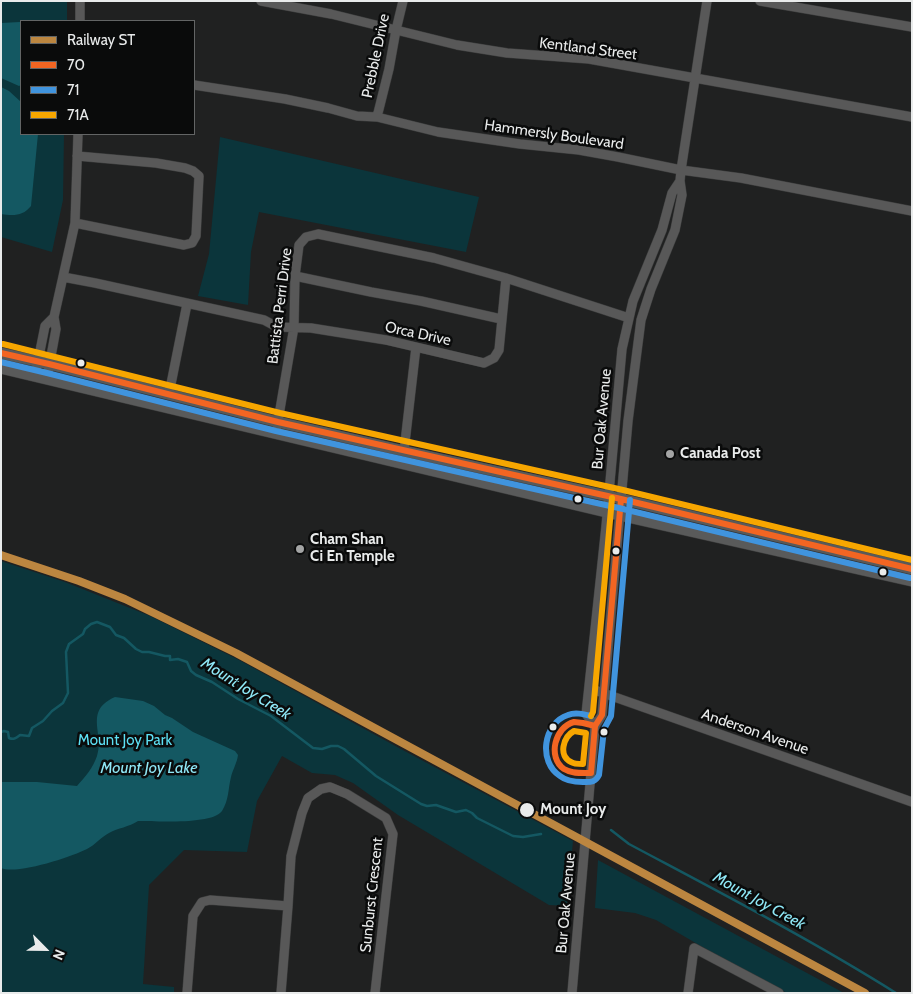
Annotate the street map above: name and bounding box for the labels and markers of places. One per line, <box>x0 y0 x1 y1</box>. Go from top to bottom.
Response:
unlabelled marker <box>76 358 86 368</box>
place label: Canada Post <box>680 445 761 463</box>
marker: Canada Post <box>664 448 676 460</box>
unlabelled marker <box>573 494 583 504</box>
place label: Cham Shan Ci En Temple <box>310 531 395 566</box>
marker: Cham Shan Ci En Temple <box>294 543 306 555</box>
unlabelled marker <box>611 546 621 556</box>
unlabelled marker <box>878 567 888 577</box>
unlabelled marker <box>548 722 558 732</box>
unlabelled marker <box>599 727 609 737</box>
marker: Mount Joy <box>518 801 536 819</box>
place label: Mount Joy <box>540 801 606 819</box>

